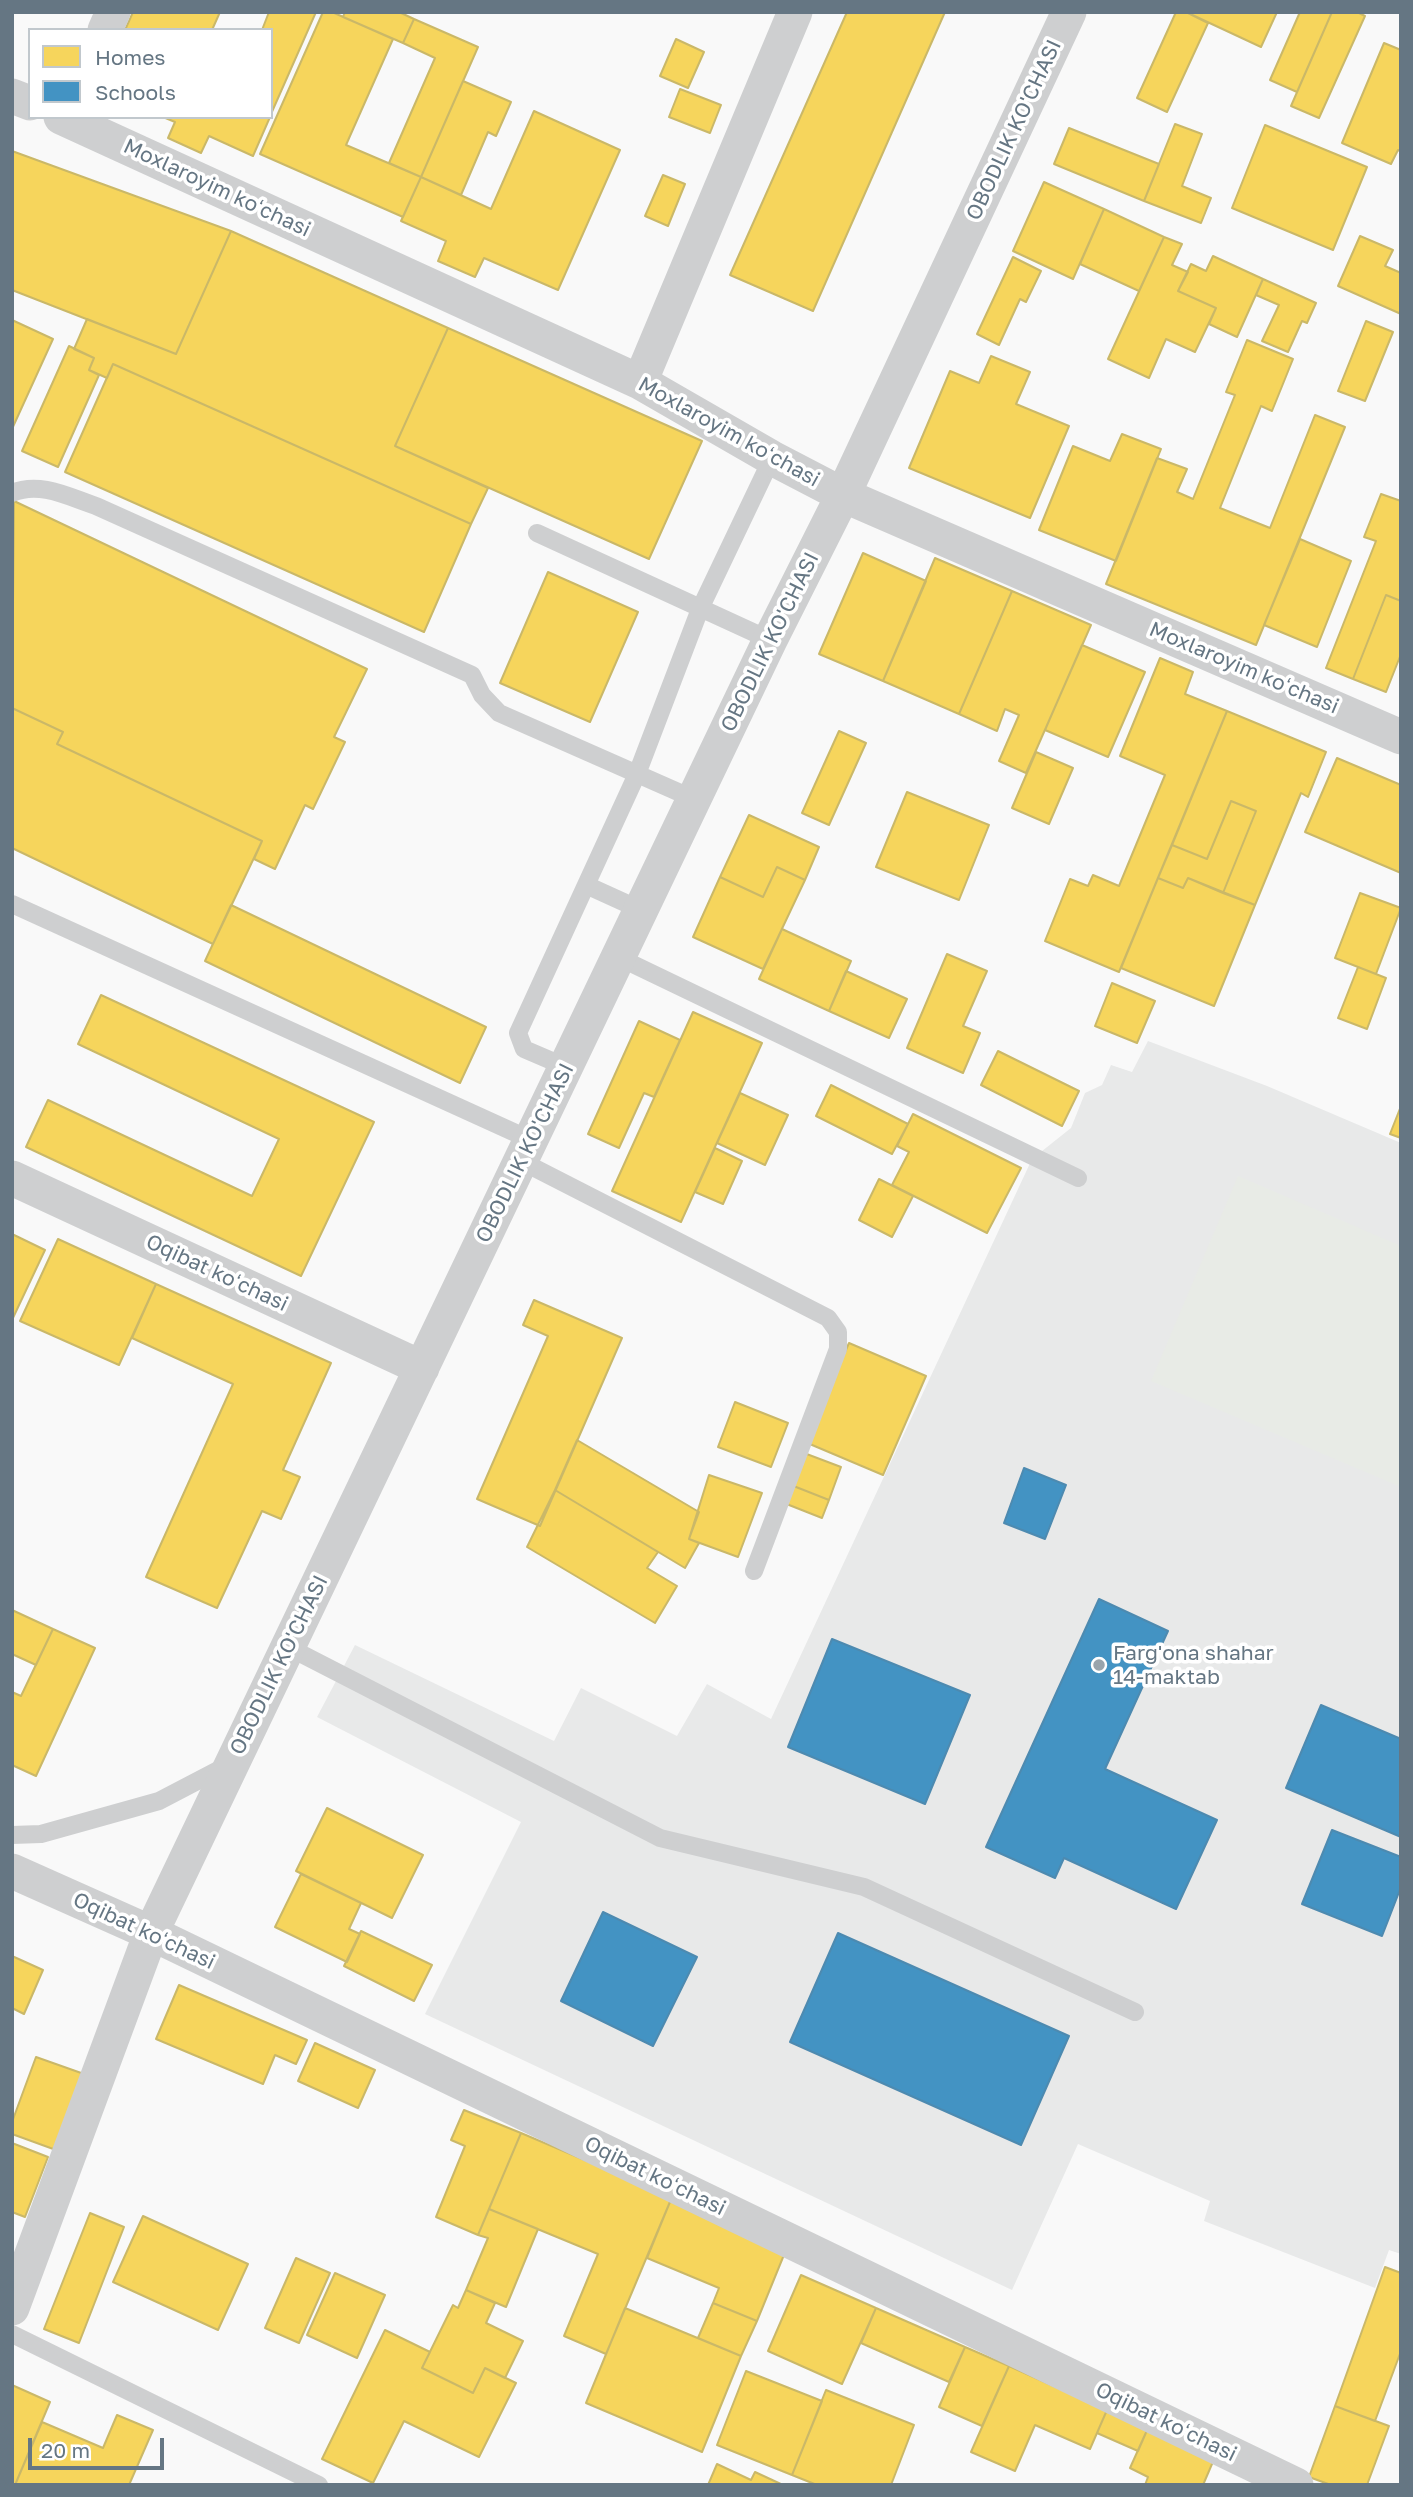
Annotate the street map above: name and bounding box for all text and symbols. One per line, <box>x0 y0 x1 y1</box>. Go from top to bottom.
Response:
legend <box>28 28 273 119</box>
street label: OBODLIK KO'CHASI <box>961 36 1067 224</box>
text: Homes <box>95 44 165 70</box>
text: Schools <box>95 79 176 105</box>
street label: Moxlaroyim koʻchasi <box>119 134 315 242</box>
street label: Moxlaroyim koʻchasi <box>634 372 824 492</box>
street label: OBODLIK KO'CHASI <box>716 548 824 736</box>
street label: Moxlaroyim koʻchasi <box>1145 617 1343 719</box>
street label: OBODLIK KO'CHASI <box>471 1059 579 1247</box>
street label: Oqibat koʻchasi <box>142 1229 292 1317</box>
street label: OBODLIK KO'CHASI <box>225 1571 333 1759</box>
place label: Farg'ona shahar 14-maktab <box>1113 1640 1274 1690</box>
marker: Farg'ona shahar 14-maktab <box>1091 1657 1107 1673</box>
street label: Oqibat koʻchasi <box>69 1887 219 1975</box>
street label: Oqibat koʻchasi <box>580 2131 730 2221</box>
street label: Oqibat koʻchasi <box>1091 2377 1241 2467</box>
scale bar <box>32 2424 168 2468</box>
text: 20 m <box>41 2437 90 2463</box>

